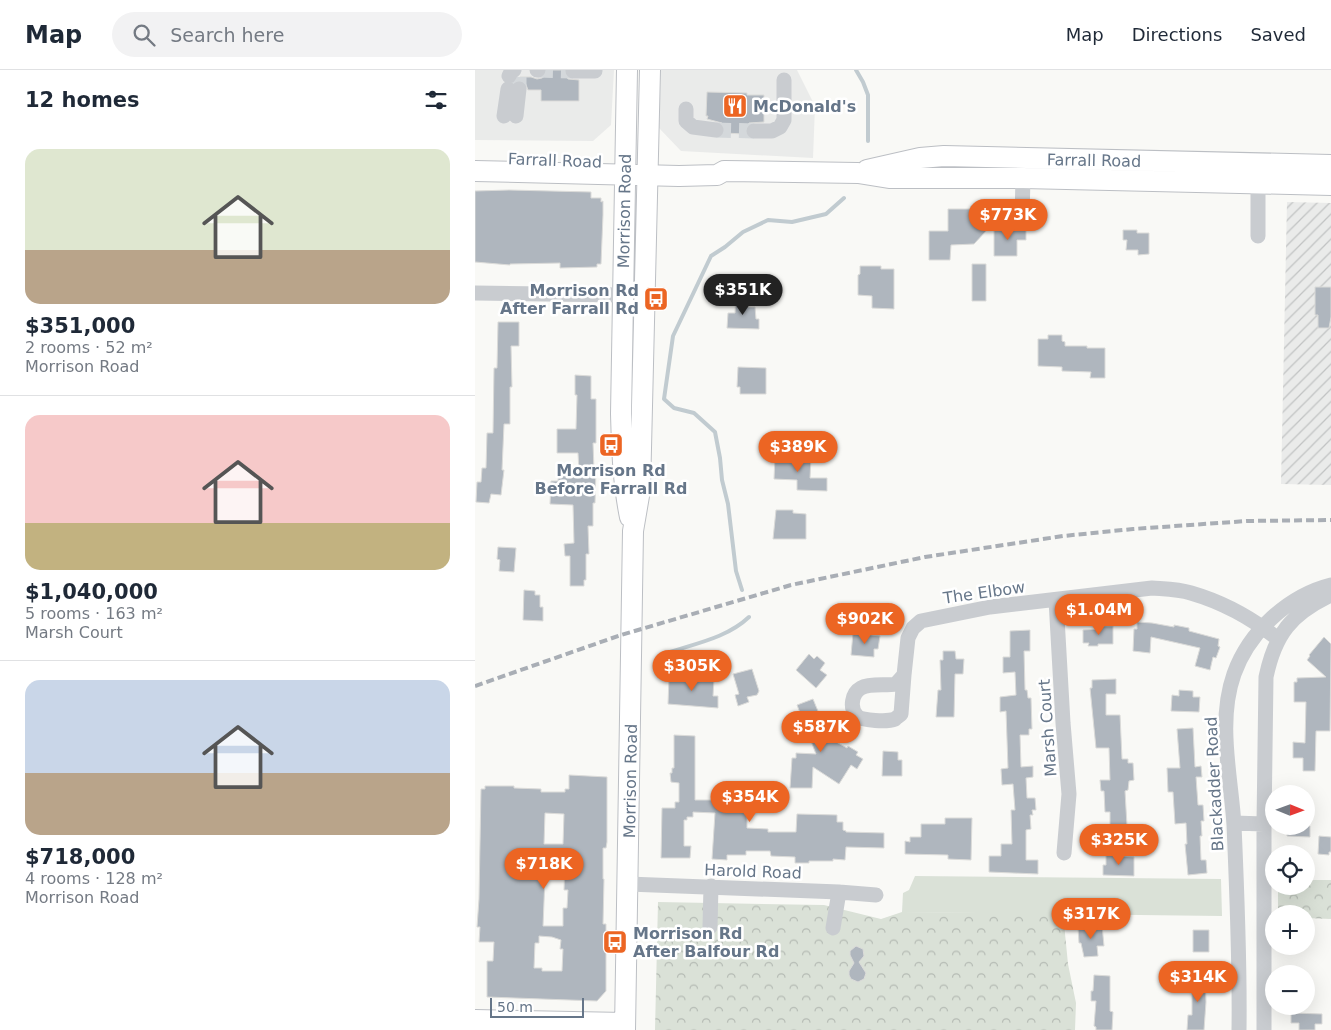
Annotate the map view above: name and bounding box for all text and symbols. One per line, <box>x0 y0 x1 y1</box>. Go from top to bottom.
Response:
search box <box>112 12 462 57</box>
text: Map <box>25 21 82 49</box>
icon: search <box>130 21 158 49</box>
text: Search here <box>170 24 284 46</box>
text: Map <box>1066 24 1104 45</box>
text: Directions <box>1132 24 1222 45</box>
text: Saved <box>1250 24 1306 45</box>
icon: filters <box>422 86 450 114</box>
text: 12 homes <box>25 88 140 112</box>
restaurant icon: McDonald's <box>722 93 748 119</box>
place label: McDonald's <box>753 97 856 116</box>
street label: Farrall Road <box>508 149 602 172</box>
street label: Farrall Road <box>1047 150 1141 171</box>
street label: Morrison Road <box>614 154 635 268</box>
icon: home <box>193 182 283 272</box>
pin: $773K <box>973 198 1043 241</box>
text: $773K <box>980 205 1036 224</box>
pin: $351K <box>708 274 778 316</box>
text: $351K <box>715 280 771 299</box>
place label: Morrison Rd After Farrall Rd <box>500 281 639 318</box>
bus stop icon: Morrison Rd After Farrall Rd <box>643 286 669 312</box>
text: $351,000 <box>25 314 135 338</box>
text: 2 rooms · 52 m² <box>25 338 153 357</box>
text: Morrison Road <box>25 357 139 376</box>
pin: $389K <box>763 430 833 473</box>
bus stop icon: Morrison Rd Before Farrall Rd <box>598 432 624 458</box>
text: $389K <box>770 437 826 456</box>
icon: home <box>193 447 283 537</box>
place label: Morrison Rd Before Farrall Rd <box>535 461 688 498</box>
street label: The Elbow <box>941 577 1026 608</box>
text: $1,040,000 <box>25 580 158 604</box>
pin: $1.04M <box>1058 594 1140 636</box>
text: $1.04M <box>1066 600 1132 619</box>
pin: $902K <box>830 602 900 645</box>
text: 5 rooms · 163 m² <box>25 604 163 623</box>
text: $902K <box>837 609 893 628</box>
text: Marsh Court <box>25 623 123 642</box>
pin: $305K <box>657 650 727 692</box>
text: $305K <box>664 656 720 675</box>
street label: Marsh Court <box>1035 679 1060 777</box>
pin: $587K <box>786 710 856 753</box>
icon: home <box>193 712 283 802</box>
street label: Blackadder Road <box>1201 716 1228 852</box>
text: $587K <box>793 717 849 736</box>
street label: Morrison Road <box>620 724 641 838</box>
pin: $354K <box>715 780 785 823</box>
north arrow <box>1265 785 1315 835</box>
map controls <box>1265 785 1315 1015</box>
text: $354K <box>722 787 778 806</box>
pin: $325K <box>1084 824 1154 866</box>
text: $325K <box>1091 830 1147 849</box>
text: $718,000 <box>25 845 135 869</box>
button: locate <box>1265 845 1315 895</box>
pin: $718K <box>509 848 579 890</box>
text: $718K <box>516 854 572 873</box>
street label: Harold Road <box>704 860 802 883</box>
text: 4 rooms · 128 m² <box>25 869 163 888</box>
text: Morrison Road <box>25 888 139 907</box>
pin: $317K <box>1056 898 1126 940</box>
text: $317K <box>1063 904 1119 923</box>
button: + <box>1265 905 1315 955</box>
place label: Morrison Rd After Balfour Rd <box>633 924 779 961</box>
bus stop icon: Morrison Rd After Balfour Rd <box>602 929 628 955</box>
pin: $314K <box>1163 960 1233 1003</box>
button: − <box>1265 965 1315 1015</box>
text: $314K <box>1170 967 1226 986</box>
scale bar <box>490 995 584 1018</box>
text: 50 m <box>497 999 533 1015</box>

